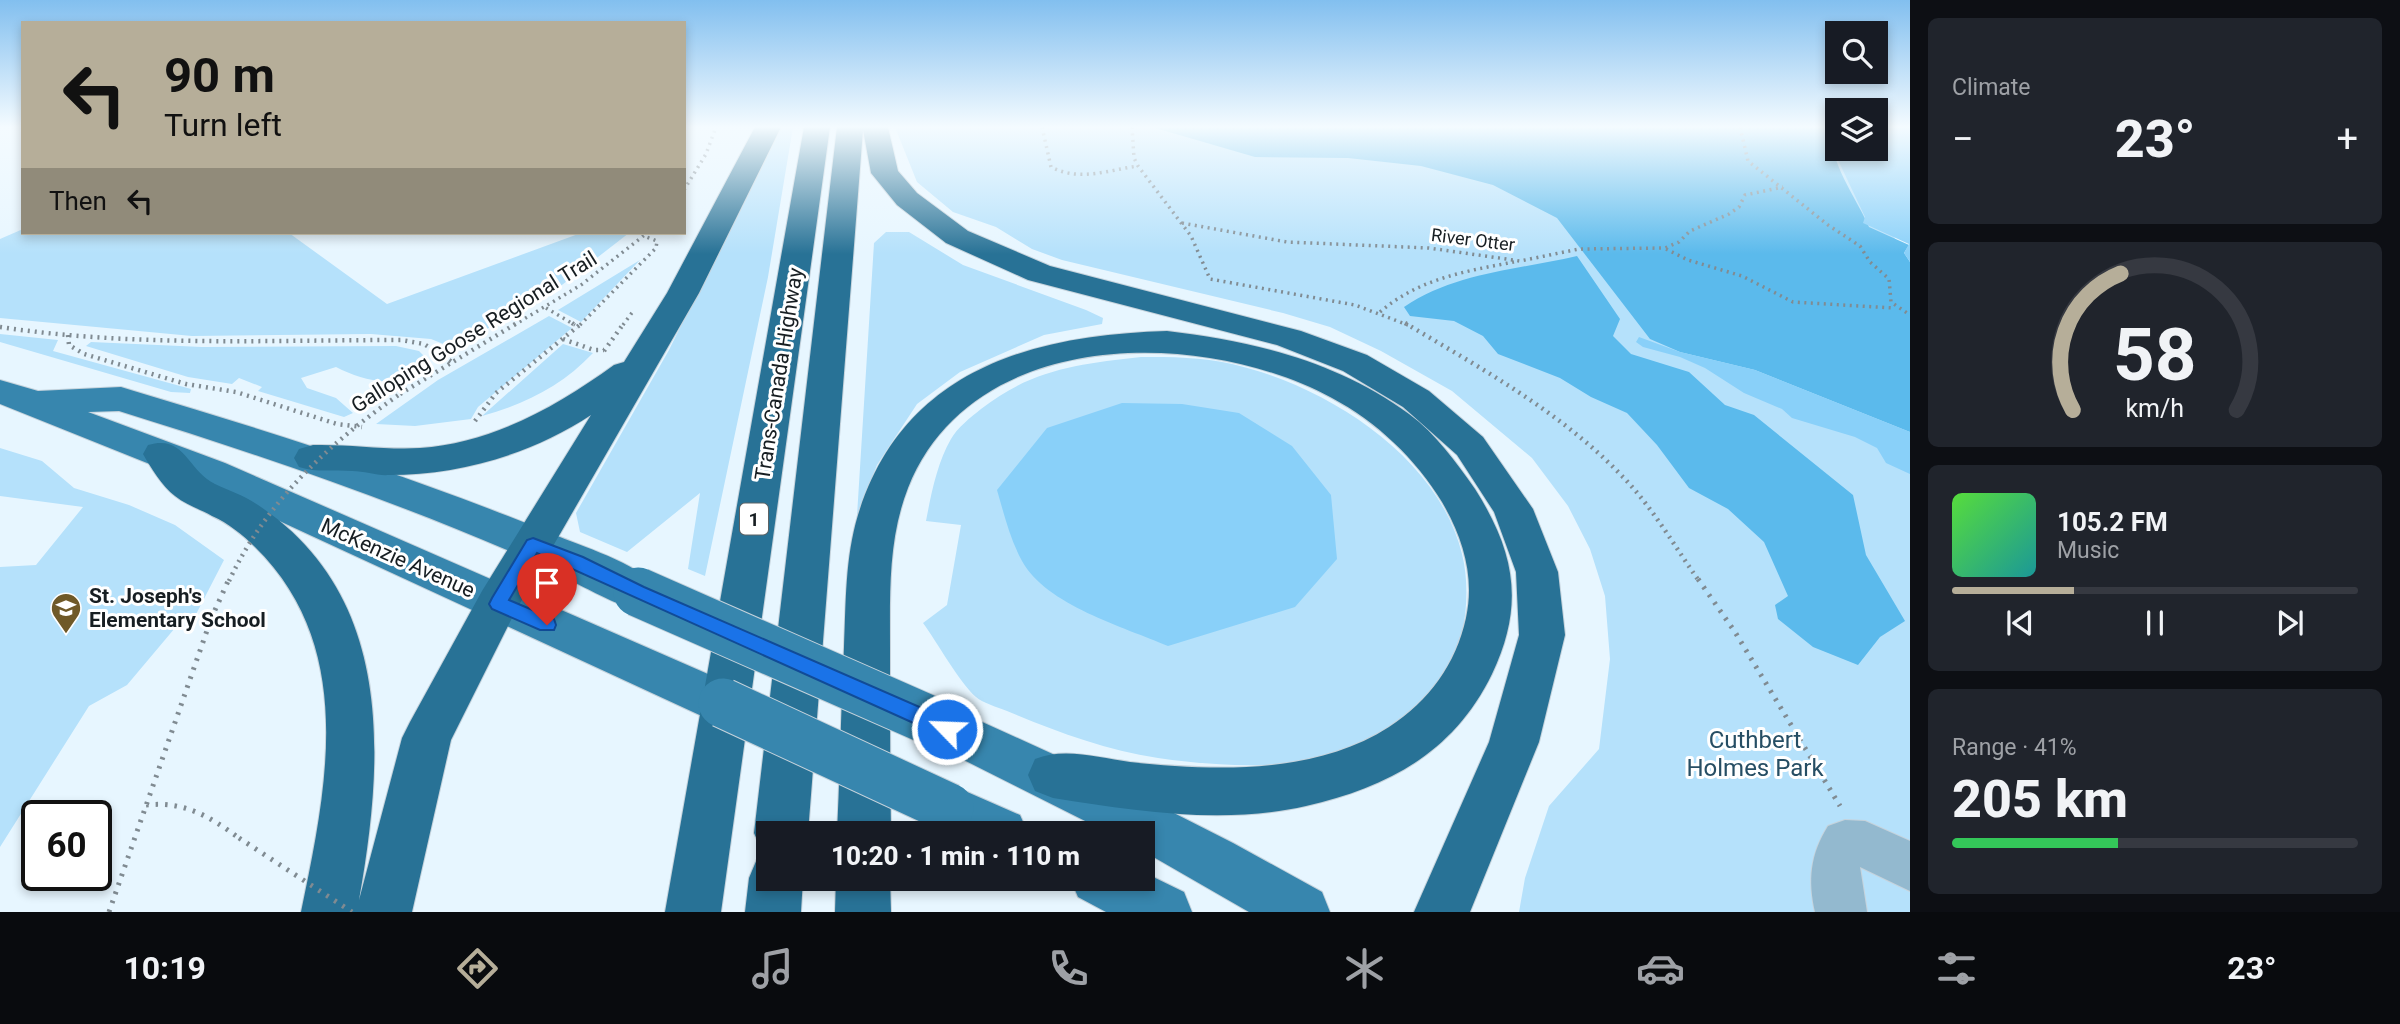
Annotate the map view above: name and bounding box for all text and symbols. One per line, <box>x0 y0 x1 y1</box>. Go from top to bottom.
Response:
map controls <box>1825 21 1888 161</box>
button: search <box>1825 21 1888 84</box>
text: 90 m <box>164 47 275 104</box>
icon: left <box>49 49 140 140</box>
text: Climate <box>1952 74 2031 101</box>
button: layers <box>1825 98 1888 161</box>
text: Turn left <box>164 106 282 144</box>
text: 23° <box>2115 109 2195 170</box>
text: − <box>1952 117 1974 161</box>
text: + <box>2336 117 2358 161</box>
icon: left <box>121 182 159 220</box>
text: Then <box>49 186 107 216</box>
street label: River Otter <box>1430 224 1516 255</box>
street label: Galloping Goose Regional Trail <box>347 246 601 418</box>
street label: Trans-Canada Highway <box>750 266 808 482</box>
text: 58 <box>2113 313 2197 399</box>
text: km/h <box>2126 394 2184 423</box>
road number: 1 <box>740 504 768 534</box>
text: 105.2 FM <box>2057 507 2168 537</box>
street label: McKenzie Avenue <box>318 513 478 603</box>
text: Music <box>2057 537 2119 564</box>
pin <box>517 553 577 625</box>
icon: arrive <box>528 564 566 602</box>
place label: St. Joseph's Elementary School <box>89 584 266 632</box>
school or university icon: St. Joseph's Elementary School <box>49 591 83 635</box>
icon: previous <box>2001 604 2039 642</box>
icon: pause <box>2136 604 2174 642</box>
icon: next <box>2271 604 2309 642</box>
position arrow <box>910 692 984 766</box>
park label: Cuthbert Holmes Park <box>1686 726 1824 782</box>
text: Range · 41% <box>1952 734 2077 761</box>
text: 205 km <box>1952 769 2128 830</box>
speed limit sign: 60 <box>21 800 112 891</box>
text: 10:20 · 1 min · 110 m <box>831 841 1080 871</box>
icon: directions <box>453 944 502 993</box>
icon: music <box>748 944 797 993</box>
icon: phone <box>1044 944 1093 993</box>
icon: climate <box>1340 944 1389 993</box>
icon: car <box>1636 944 1685 993</box>
icon: filters <box>1932 944 1981 993</box>
text: 10:19 <box>123 949 206 987</box>
text: 23° <box>2227 949 2277 987</box>

